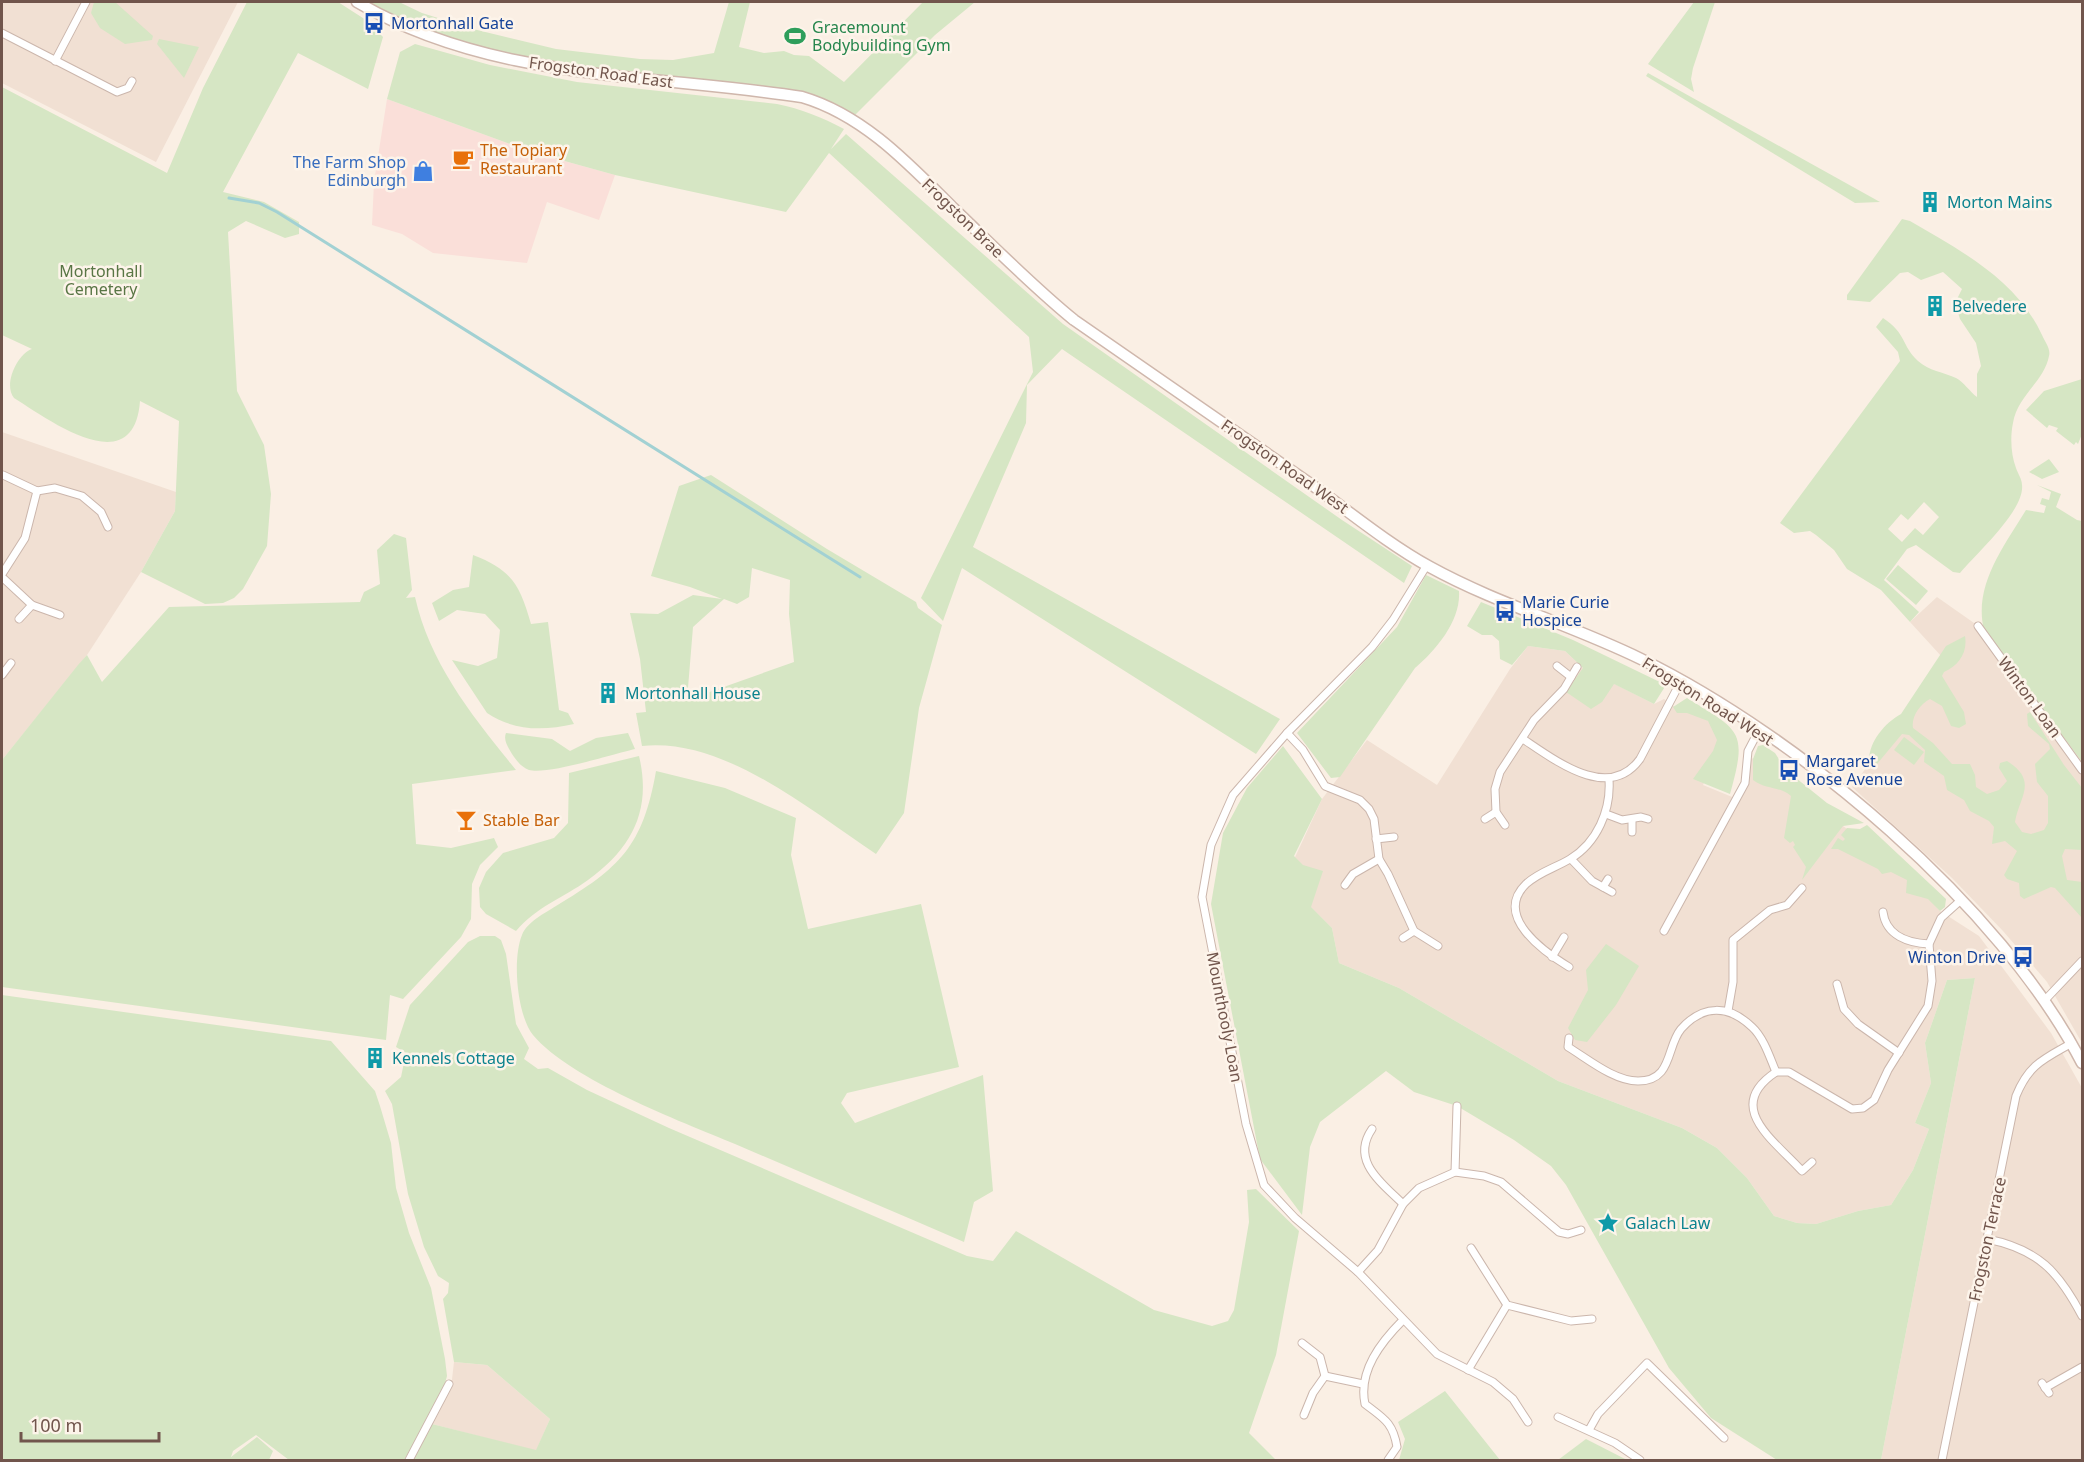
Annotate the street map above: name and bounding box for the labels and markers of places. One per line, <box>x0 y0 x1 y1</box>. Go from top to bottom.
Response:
bus stop icon: Mortonhall Gate <box>362 11 386 35</box>
place label: Mortonhall Gate <box>391 12 514 34</box>
place label: Gracemount Bodybuilding Gym <box>812 16 951 56</box>
sports icon: Gracemount Bodybuilding Gym <box>783 24 807 48</box>
place label: The Topiary Restaurant <box>480 139 568 179</box>
cafe icon: The Topiary Restaurant <box>451 147 475 171</box>
place label: The Farm Shop Edinburgh <box>293 151 406 191</box>
shop icon: The Farm Shop Edinburgh <box>411 159 435 183</box>
building icon: Morton Mains <box>1918 190 1942 214</box>
place label: Morton Mains <box>1947 191 2052 213</box>
building icon: Belvedere <box>1923 294 1947 318</box>
place label: Belvedere <box>1952 295 2027 317</box>
place label: Marie Curie Hospice <box>1522 591 1609 631</box>
bus stop icon: Marie Curie Hospice <box>1493 599 1517 623</box>
building icon: Mortonhall House <box>596 681 620 705</box>
place label: Mortonhall House <box>625 682 761 704</box>
place label: Margaret Rose Avenue <box>1806 750 1903 790</box>
bus stop icon: Margaret Rose Avenue <box>1777 758 1801 782</box>
bar icon: Stable Bar <box>454 808 478 832</box>
place label: Stable Bar <box>483 809 560 831</box>
bus stop icon: Winton Drive <box>2011 945 2035 969</box>
place label: Winton Drive <box>1908 946 2006 968</box>
building icon: Kennels Cottage <box>363 1046 387 1070</box>
place label: Kennels Cottage <box>392 1047 515 1069</box>
place icon: Galach Law <box>1596 1211 1620 1235</box>
place label: Galach Law <box>1625 1212 1711 1234</box>

